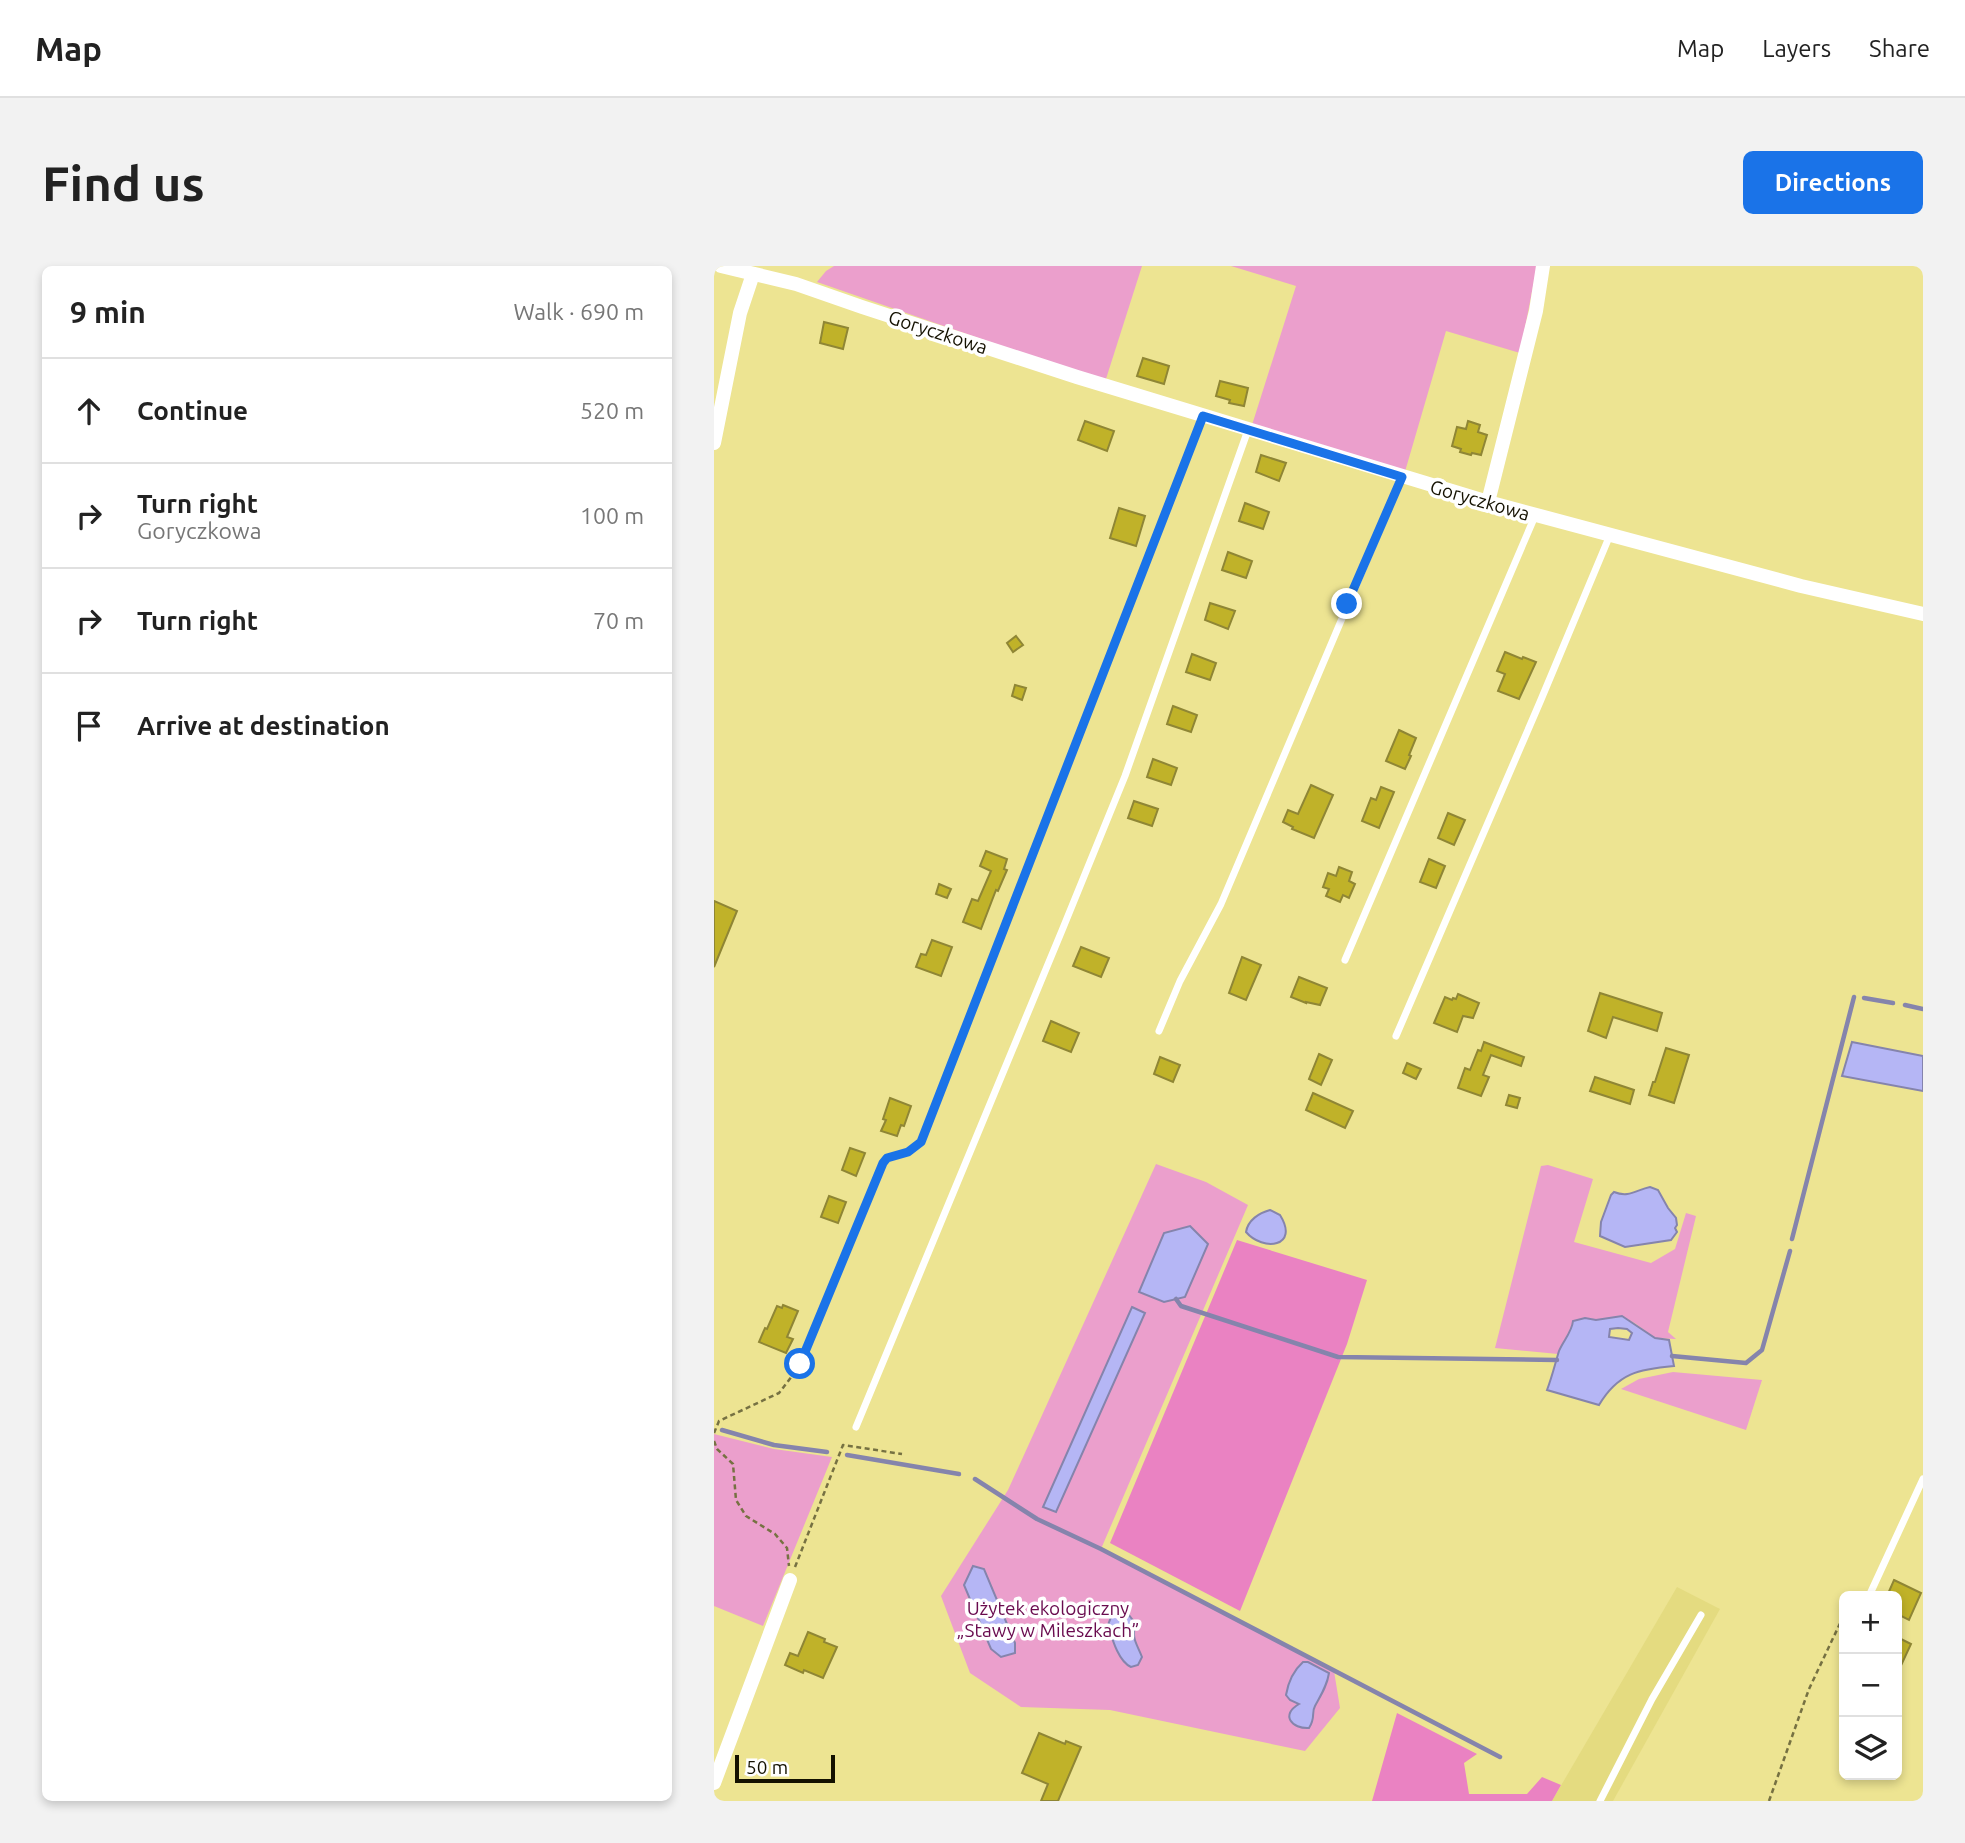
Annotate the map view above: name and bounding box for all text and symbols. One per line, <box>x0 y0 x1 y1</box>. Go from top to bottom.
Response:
text: Map <box>35 30 102 67</box>
text: Map <box>1677 35 1724 62</box>
text: Layers <box>1762 35 1831 62</box>
text: Share <box>1869 35 1930 62</box>
button: Directions <box>1743 151 1923 214</box>
text: Find us <box>42 155 205 210</box>
text: 9 min <box>70 295 146 329</box>
text: Walk · 690 m <box>513 299 644 324</box>
street label: Goryczkowa <box>886 306 990 358</box>
icon: ahead <box>70 392 108 430</box>
text: Continue <box>137 396 248 425</box>
text: 520 m <box>580 398 644 423</box>
street label: Goryczkowa <box>1428 475 1532 525</box>
text: Turn right <box>137 489 258 518</box>
icon: right <box>70 497 108 535</box>
text: 100 m <box>580 503 644 528</box>
text: Goryczkowa <box>137 518 261 543</box>
route end <box>1331 588 1362 619</box>
icon: right <box>70 602 108 640</box>
text: Turn right <box>137 606 258 635</box>
text: 70 m <box>593 608 644 633</box>
icon: arrive <box>70 707 108 745</box>
text: Arrive at destination <box>137 711 390 740</box>
route start <box>784 1348 815 1379</box>
map controls <box>1839 1591 1902 1780</box>
button: + <box>1839 1591 1902 1654</box>
park label: Użytek ekologiczny „Stawy w Mileszkach” <box>957 1597 1139 1641</box>
button: − <box>1839 1654 1902 1717</box>
button: layers <box>1839 1717 1902 1780</box>
scale bar <box>735 1752 835 1784</box>
text: 50 m <box>746 1756 788 1778</box>

